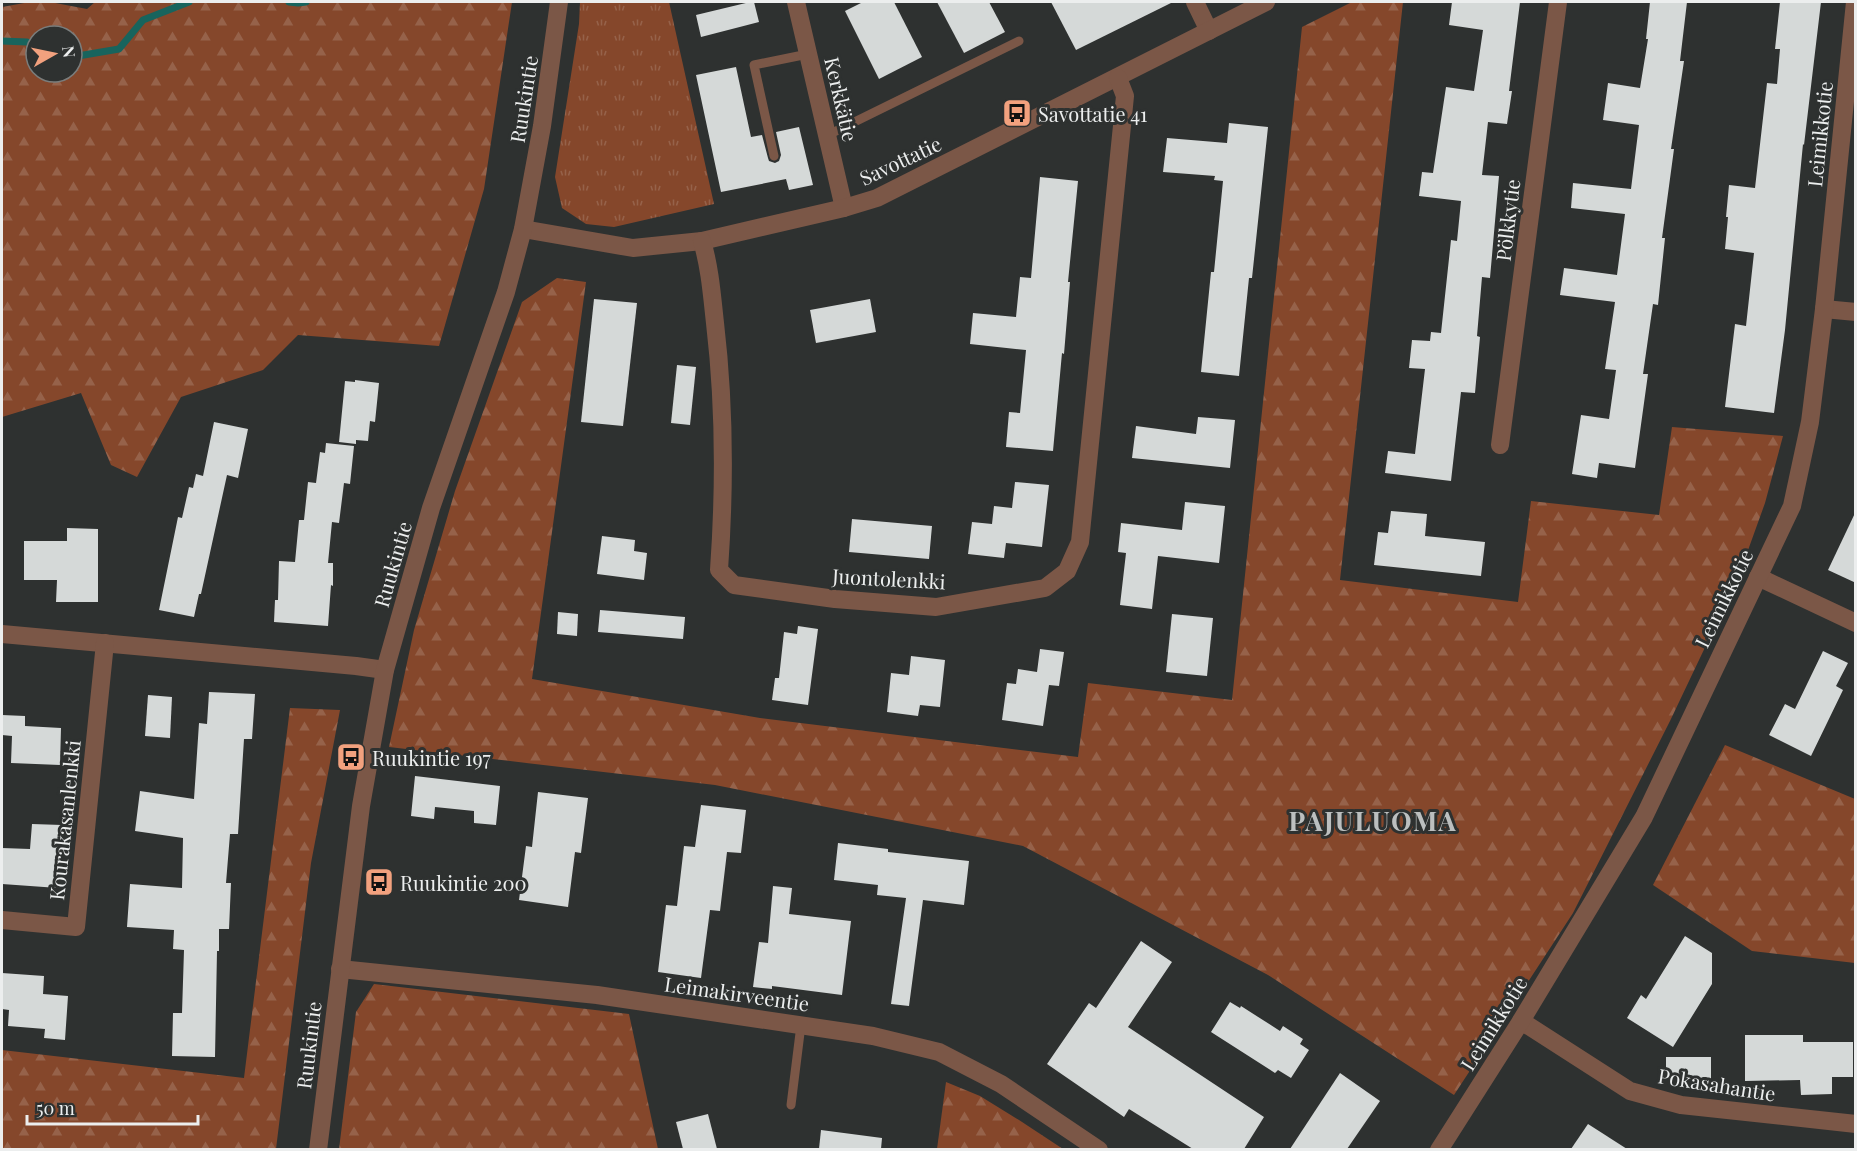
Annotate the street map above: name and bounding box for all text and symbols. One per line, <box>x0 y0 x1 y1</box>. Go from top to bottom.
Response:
north arrow <box>24 24 84 84</box>
text: N <box>58 44 81 59</box>
street label: Ruukintie <box>503 53 543 145</box>
street label: Kerkkätie <box>819 54 865 144</box>
street label: Leimikkotie <box>1800 80 1838 188</box>
bus stop icon: Savottatie 41 <box>1001 97 1033 129</box>
place label: Savottatie 41 <box>1038 100 1147 127</box>
street label: Savottatie <box>855 129 945 191</box>
street label: Pölkkytie <box>1489 177 1525 263</box>
street label: Ruukintie <box>367 518 417 610</box>
street label: Leimikkotie <box>1688 544 1758 652</box>
street label: Juontolenkki <box>831 561 946 594</box>
street label: Kourakasanlenkki <box>42 738 86 901</box>
bus stop icon: Ruukintie 197 <box>335 741 367 773</box>
place label: Ruukintie 197 <box>372 744 491 771</box>
district label: PAJULUOMA <box>1289 803 1457 838</box>
bus stop icon: Ruukintie 200 <box>363 866 395 898</box>
place label: Ruukintie 200 <box>400 869 527 896</box>
street label: Leimakirveentie <box>663 969 811 1017</box>
street label: Leimikkotie <box>1453 971 1533 1075</box>
street label: Ruukintie <box>289 1000 327 1090</box>
street label: Pokasahantie <box>1656 1061 1778 1107</box>
scale bar <box>27 1088 198 1126</box>
text: 50 m <box>36 1096 75 1120</box>

